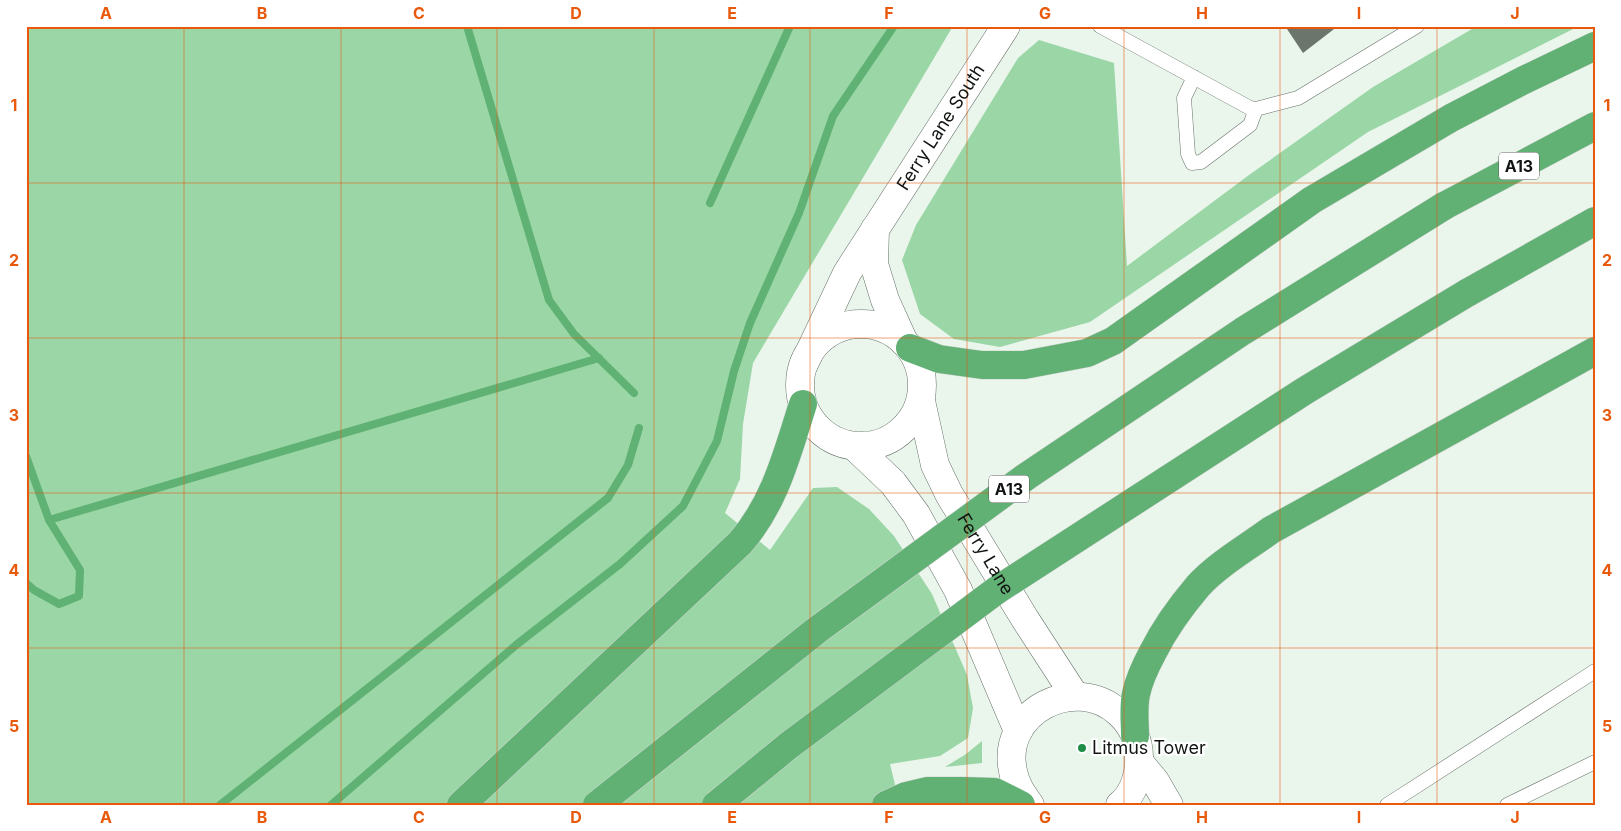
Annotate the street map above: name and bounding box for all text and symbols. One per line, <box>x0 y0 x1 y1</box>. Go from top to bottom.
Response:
text: A <box>100 3 112 23</box>
text: B <box>257 3 267 23</box>
text: C <box>413 3 425 23</box>
text: D <box>570 3 582 23</box>
text: E <box>727 3 737 23</box>
text: F <box>884 3 894 23</box>
text: G <box>1039 3 1051 23</box>
text: H <box>1196 3 1208 23</box>
text: I <box>1357 3 1361 23</box>
text: J <box>1510 3 1520 23</box>
street label: Ferry Lane South <box>892 60 989 194</box>
text: 1 <box>11 95 17 115</box>
text: 1 <box>1604 95 1610 115</box>
road number: A13 <box>1499 153 1539 180</box>
text: 2 <box>9 250 19 270</box>
text: 2 <box>1602 250 1612 270</box>
text: 3 <box>9 405 19 425</box>
text: 3 <box>1602 405 1612 425</box>
road number: A13 <box>989 476 1029 502</box>
street label: Ferry Lane <box>953 509 1019 598</box>
text: 4 <box>9 560 20 580</box>
text: 4 <box>1602 560 1613 580</box>
text: 5 <box>9 716 19 736</box>
text: 5 <box>1602 716 1612 736</box>
place label: Litmus Tower <box>1092 737 1206 758</box>
marker: Litmus Tower <box>1076 742 1088 754</box>
text: A <box>100 807 112 827</box>
text: B <box>257 807 267 827</box>
text: C <box>413 807 425 827</box>
text: D <box>570 807 582 827</box>
text: E <box>727 807 737 827</box>
text: F <box>884 807 894 827</box>
text: G <box>1039 807 1051 827</box>
text: H <box>1196 807 1208 827</box>
text: I <box>1357 807 1361 827</box>
text: J <box>1510 807 1520 827</box>

